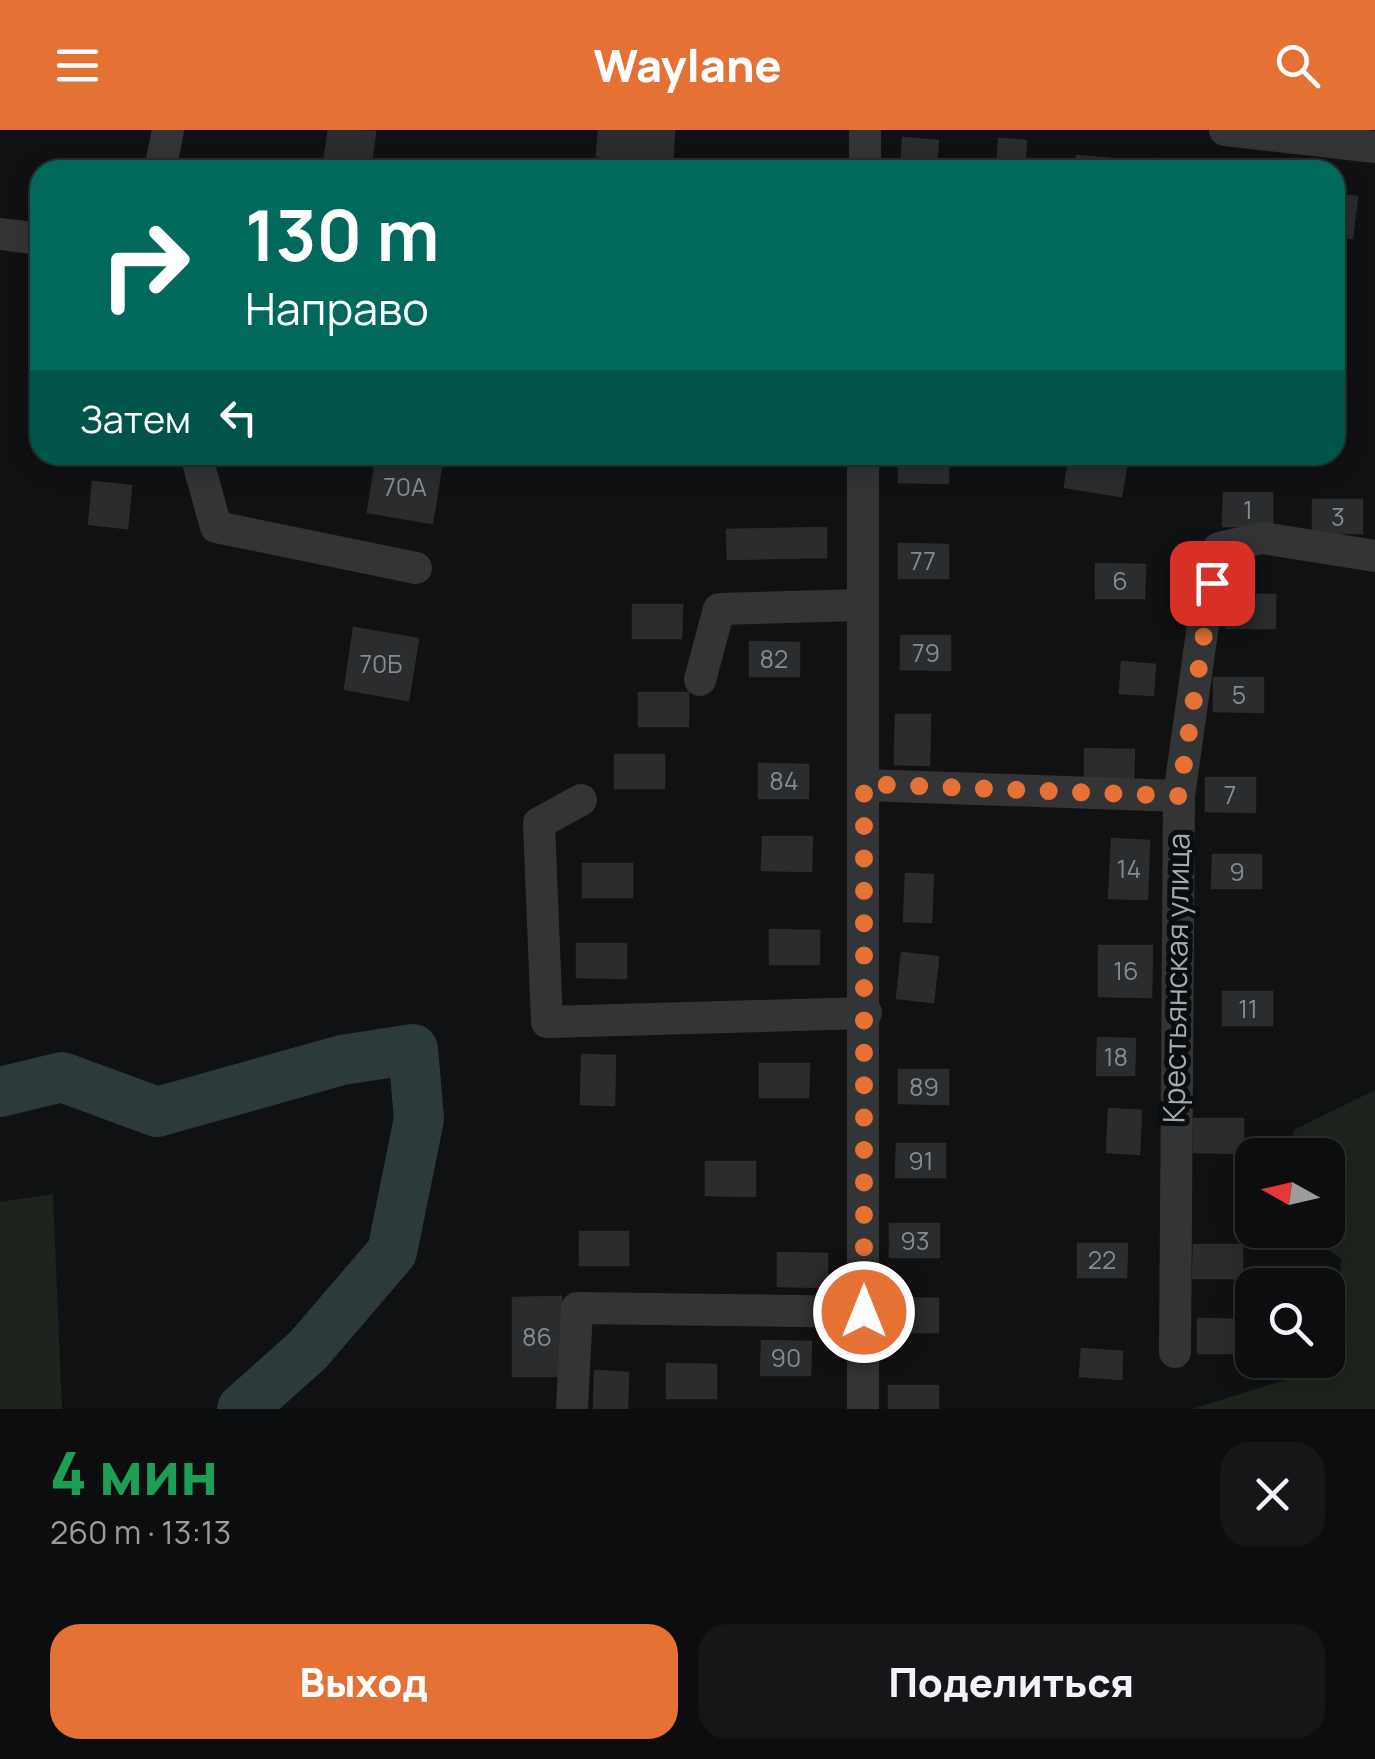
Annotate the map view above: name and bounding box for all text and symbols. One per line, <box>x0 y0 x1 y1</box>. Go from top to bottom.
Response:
text: Waylane <box>593 34 782 96</box>
icon: menu <box>50 38 105 93</box>
icon: search <box>1270 38 1325 93</box>
text: 130 m <box>245 186 439 282</box>
icon: right <box>80 200 210 330</box>
text: Направо <box>245 277 429 339</box>
icon: left <box>211 390 266 445</box>
text: Затем <box>80 392 191 444</box>
house number: 70А <box>383 469 427 504</box>
house number: 1 <box>1243 492 1253 527</box>
house number: 3 <box>1331 499 1345 534</box>
pin <box>1170 541 1255 626</box>
house number: 77 <box>910 543 936 578</box>
icon: arrive <box>1185 556 1240 611</box>
house number: 6 <box>1112 563 1128 598</box>
house number: 79 <box>912 635 940 670</box>
house number: 82 <box>760 641 788 676</box>
house number: 70Б <box>360 646 402 681</box>
house number: 5 <box>1232 677 1246 712</box>
house number: 84 <box>769 763 799 798</box>
house number: 7 <box>1224 777 1236 812</box>
street label: Крестьянская улица <box>1152 832 1199 1123</box>
house number: 14 <box>1117 851 1141 886</box>
house number: 9 <box>1229 854 1245 889</box>
house number: 16 <box>1113 953 1139 988</box>
house number: 11 <box>1238 991 1258 1026</box>
house number: 18 <box>1104 1039 1128 1074</box>
house number: 89 <box>909 1069 939 1104</box>
north arrow <box>1235 1138 1345 1248</box>
map controls <box>1235 1138 1345 1378</box>
house number: 91 <box>908 1143 934 1178</box>
house number: 93 <box>900 1223 930 1258</box>
house number: 22 <box>1088 1242 1116 1277</box>
position arrow <box>812 1260 916 1364</box>
button: search <box>1235 1268 1345 1378</box>
house number: 86 <box>522 1319 552 1354</box>
house number: 90 <box>771 1340 801 1375</box>
text: 4 мин <box>50 1431 218 1513</box>
button: close <box>1220 1442 1325 1547</box>
text: 260 m · 13:13 <box>50 1510 231 1554</box>
button: Выход <box>50 1624 678 1739</box>
button: Поделиться <box>698 1624 1325 1739</box>

